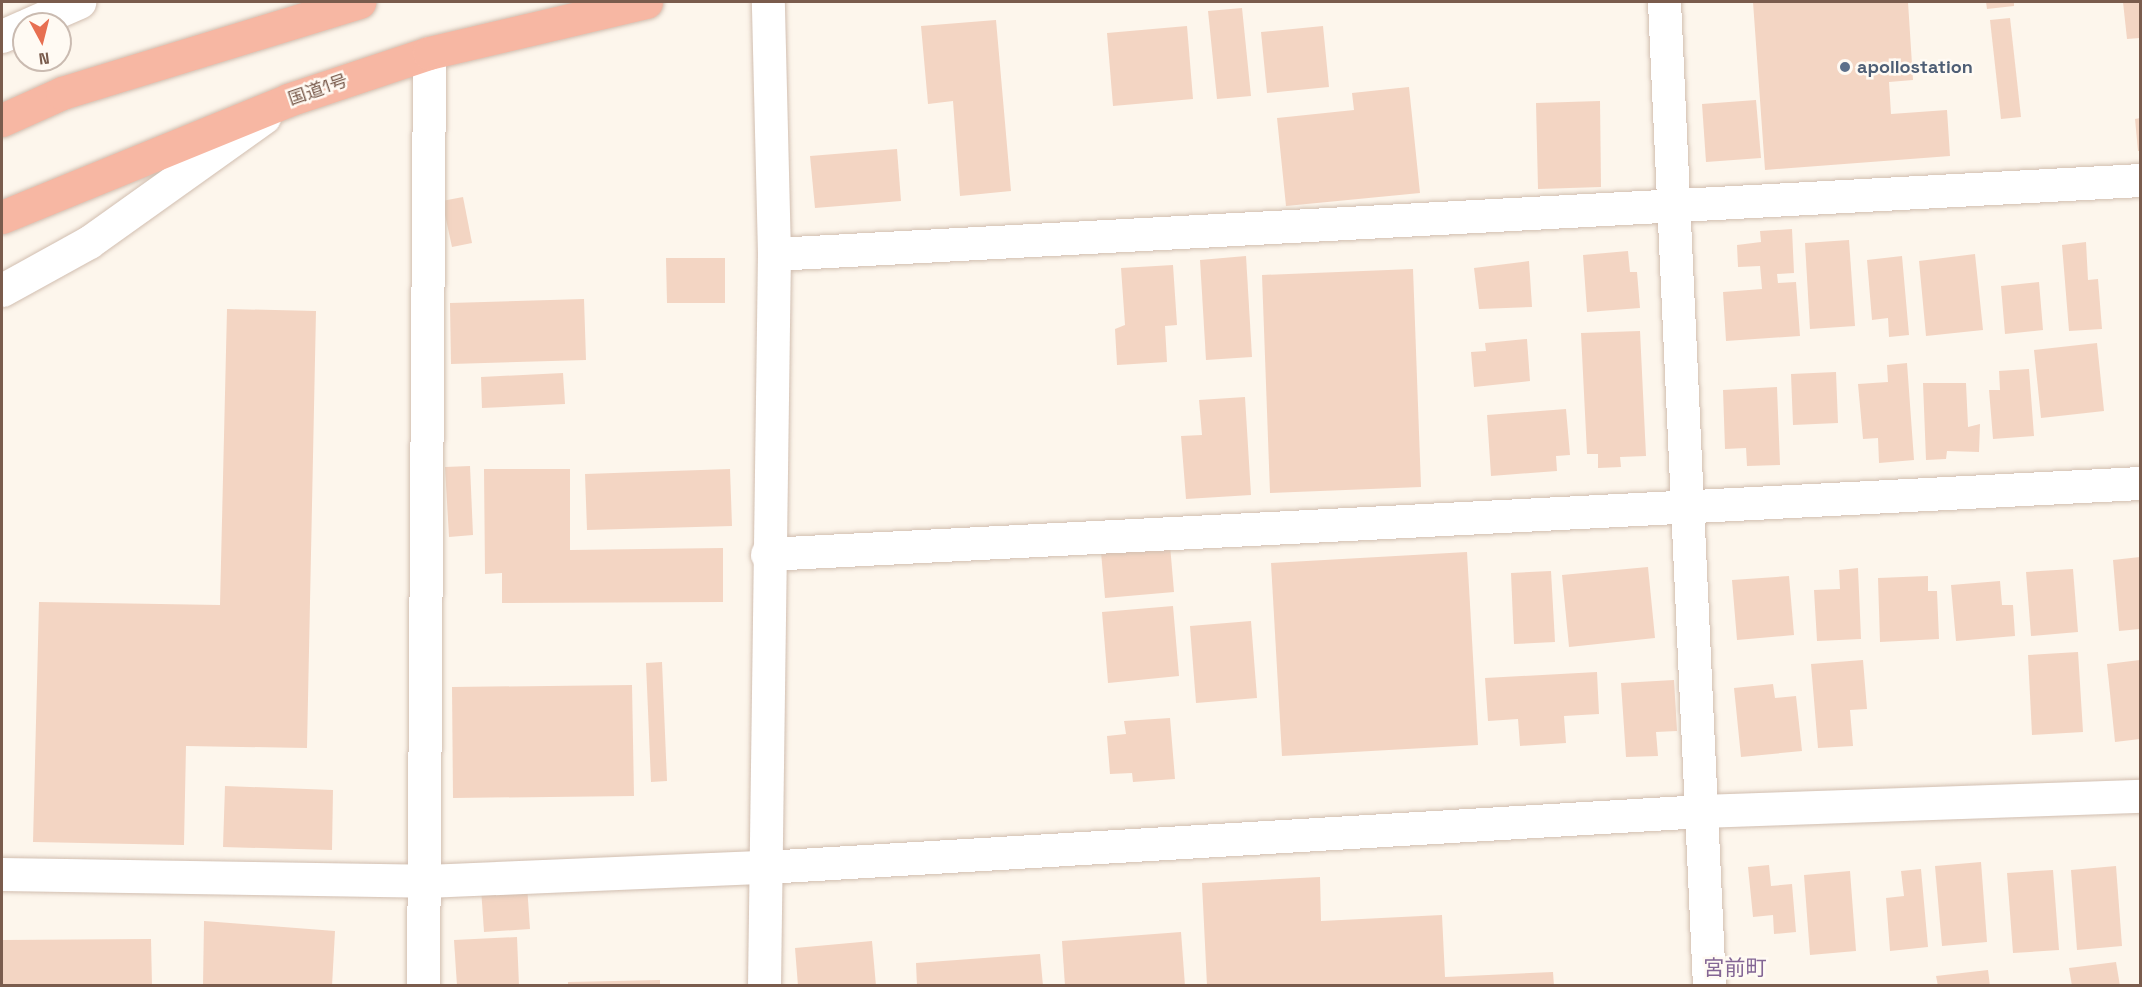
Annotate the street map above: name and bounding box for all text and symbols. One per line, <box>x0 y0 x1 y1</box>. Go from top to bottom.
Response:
north arrow <box>12 12 72 72</box>
text: N <box>37 47 51 69</box>
place label: apollostation <box>1857 56 1973 78</box>
marker: apollostation <box>1838 60 1852 74</box>
street label: 国道1号 <box>285 70 351 110</box>
district label: 宮前町 <box>1704 955 1766 981</box>

